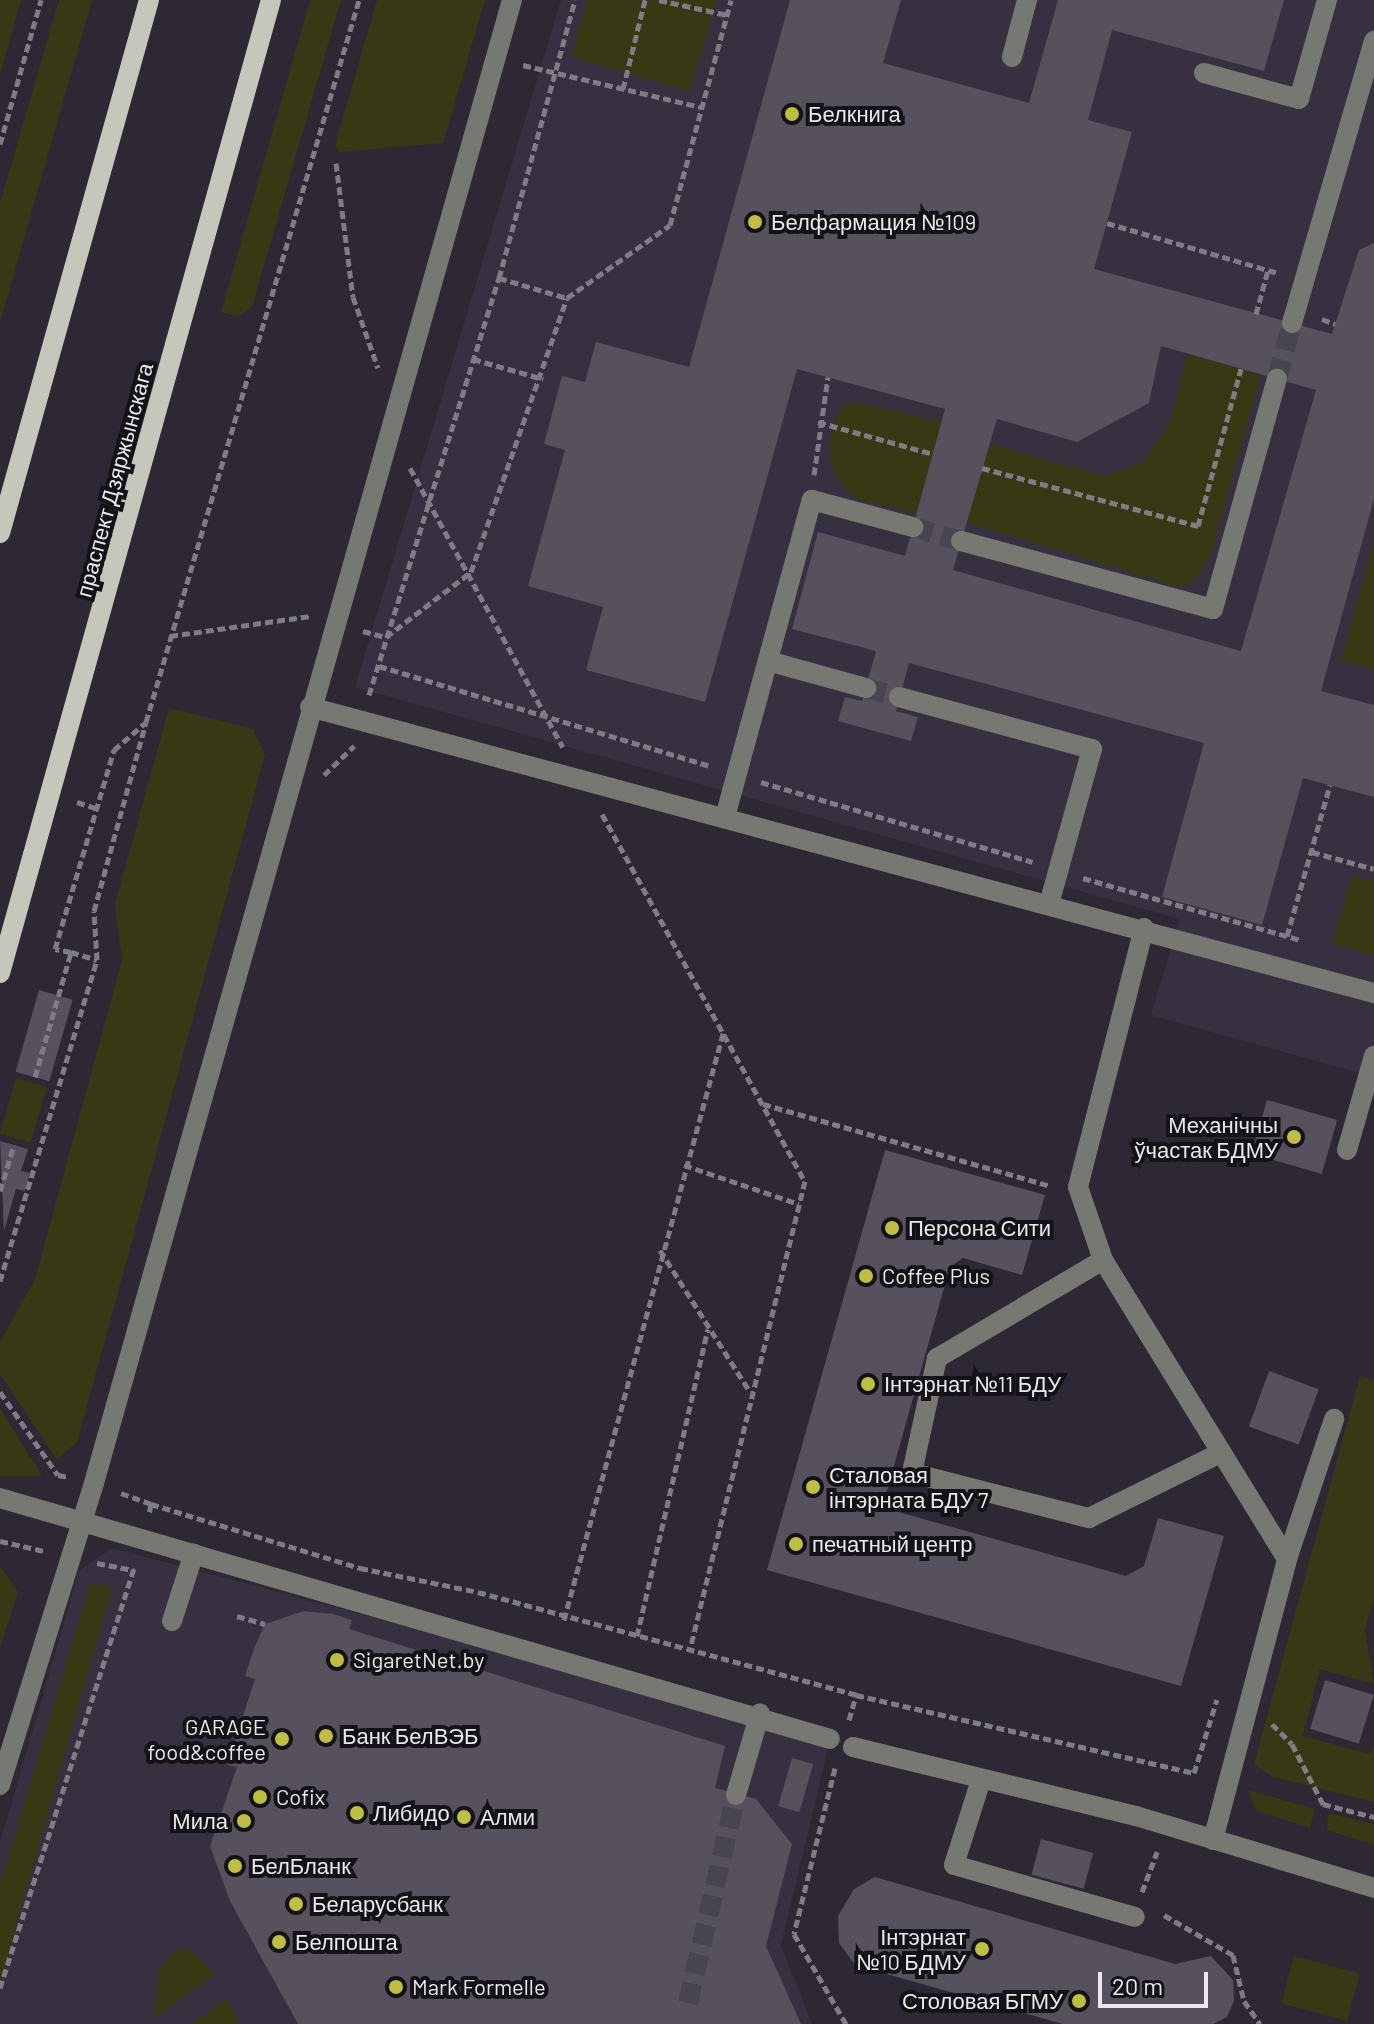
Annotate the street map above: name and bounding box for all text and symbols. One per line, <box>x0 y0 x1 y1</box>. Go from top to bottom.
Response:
place label: Белкнига <box>808 101 901 127</box>
marker: Белкнига <box>783 105 801 123</box>
place label: Белфармация №109 <box>771 209 976 235</box>
marker: Белфармация №109 <box>746 213 764 231</box>
street label: праспект Дзяржынскага <box>70 360 158 600</box>
place label: Механічны ўчастак БДМУ <box>1135 1111 1278 1162</box>
marker: Механічны ўчастак БДМУ <box>1285 1128 1303 1146</box>
place label: Персона Сити <box>908 1215 1051 1241</box>
marker: Персона Сити <box>883 1219 901 1237</box>
place label: Coffee Plus <box>882 1263 990 1289</box>
marker: Coffee Plus <box>857 1267 875 1285</box>
place label: Інтэрнат №11 БДУ <box>884 1371 1061 1397</box>
marker: Інтэрнат №11 БДУ <box>859 1375 877 1393</box>
place label: Сталовая інтэрната БДУ 7 <box>829 1461 988 1512</box>
marker: Сталовая інтэрната БДУ 7 <box>804 1478 822 1496</box>
place label: печатный центр <box>812 1531 972 1557</box>
marker: печатный центр <box>787 1535 805 1553</box>
place label: SigaretNet.by <box>353 1647 484 1673</box>
marker: SigaretNet.by <box>328 1651 346 1669</box>
place label: GARAGE food&coffee <box>147 1713 266 1764</box>
place label: Банк БелВЭБ <box>342 1723 479 1749</box>
marker: Банк БелВЭБ <box>317 1727 335 1745</box>
marker: GARAGE food&coffee <box>273 1730 291 1748</box>
place label: Cofix <box>276 1784 325 1810</box>
marker: Cofix <box>251 1788 269 1806</box>
place label: Либидо <box>373 1800 450 1826</box>
marker: Либидо <box>348 1804 366 1822</box>
place label: Алми <box>480 1804 535 1830</box>
place label: Мила <box>172 1808 228 1834</box>
marker: Алми <box>455 1808 473 1826</box>
marker: Мила <box>235 1812 253 1830</box>
place label: БелБланк <box>251 1853 351 1879</box>
marker: БелБланк <box>226 1857 244 1875</box>
place label: Беларусбанк <box>312 1891 443 1917</box>
marker: Беларусбанк <box>287 1895 305 1913</box>
place label: Інтэрнат №10 БДМУ <box>856 1923 966 1974</box>
place label: Белпошта <box>295 1929 398 1955</box>
marker: Белпошта <box>270 1933 288 1951</box>
marker: Інтэрнат №10 БДМУ <box>973 1940 991 1958</box>
scale bar <box>1102 1956 1212 2006</box>
text: 20 m <box>1112 1971 1163 2000</box>
place label: Mark Formelle <box>412 1974 546 2000</box>
marker: Mark Formelle <box>387 1978 405 1996</box>
place label: Столовая БГМУ <box>902 1988 1063 2014</box>
marker: Столовая БГМУ <box>1070 1992 1088 2010</box>

